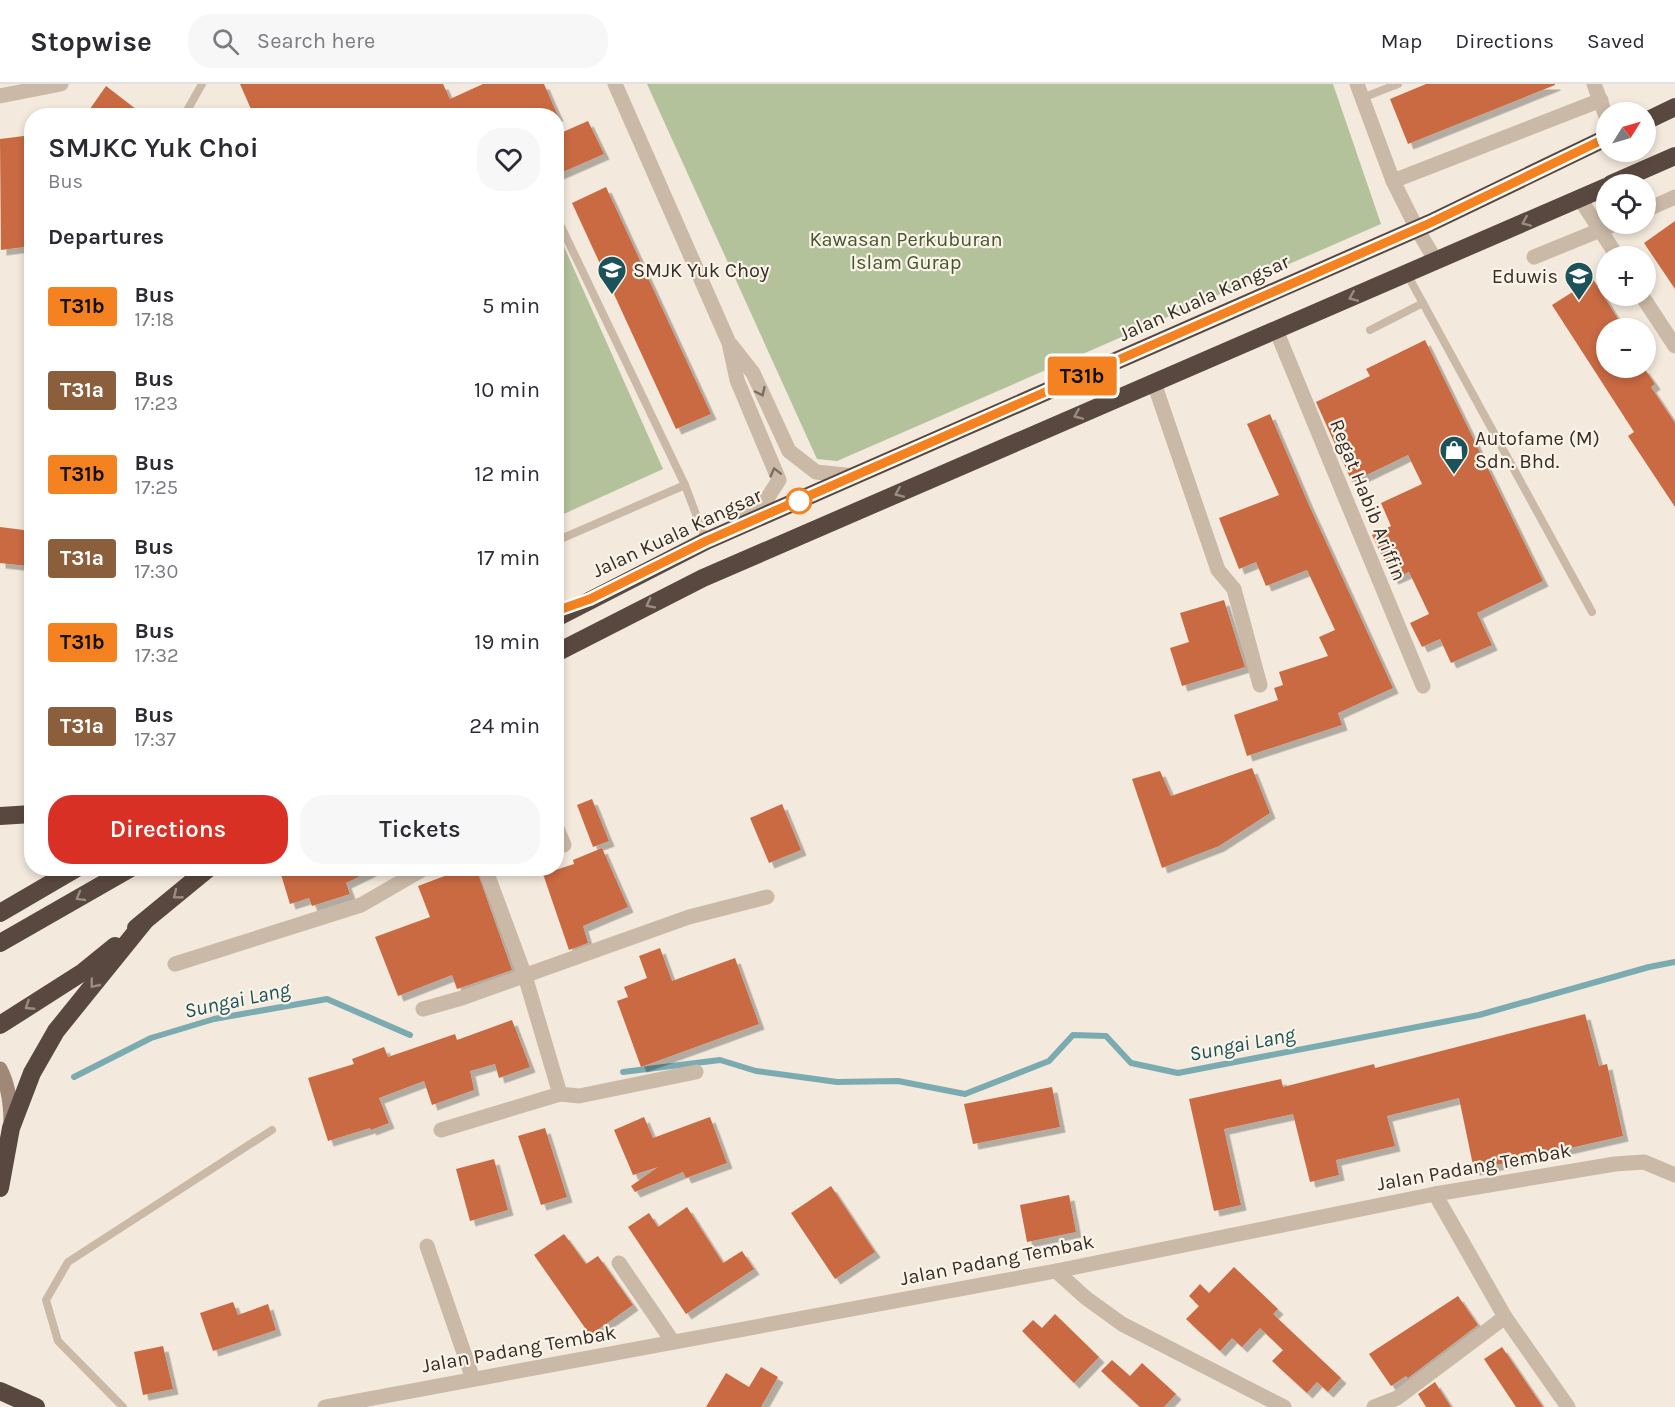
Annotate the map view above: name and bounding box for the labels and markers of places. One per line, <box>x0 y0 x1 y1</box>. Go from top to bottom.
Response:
school or university icon: SMJK Yuk Choy <box>596 254 628 296</box>
place label: SMJK Yuk Choy <box>633 259 769 282</box>
school or university icon: Eduwis <box>1563 260 1595 302</box>
place label: Eduwis <box>1492 265 1558 288</box>
place label: Autofame (M) Sdn. Bhd. <box>1475 427 1600 473</box>
shop icon: Autofame (M) Sdn. Bhd. <box>1438 434 1470 476</box>
unlabelled marker <box>786 488 812 514</box>

